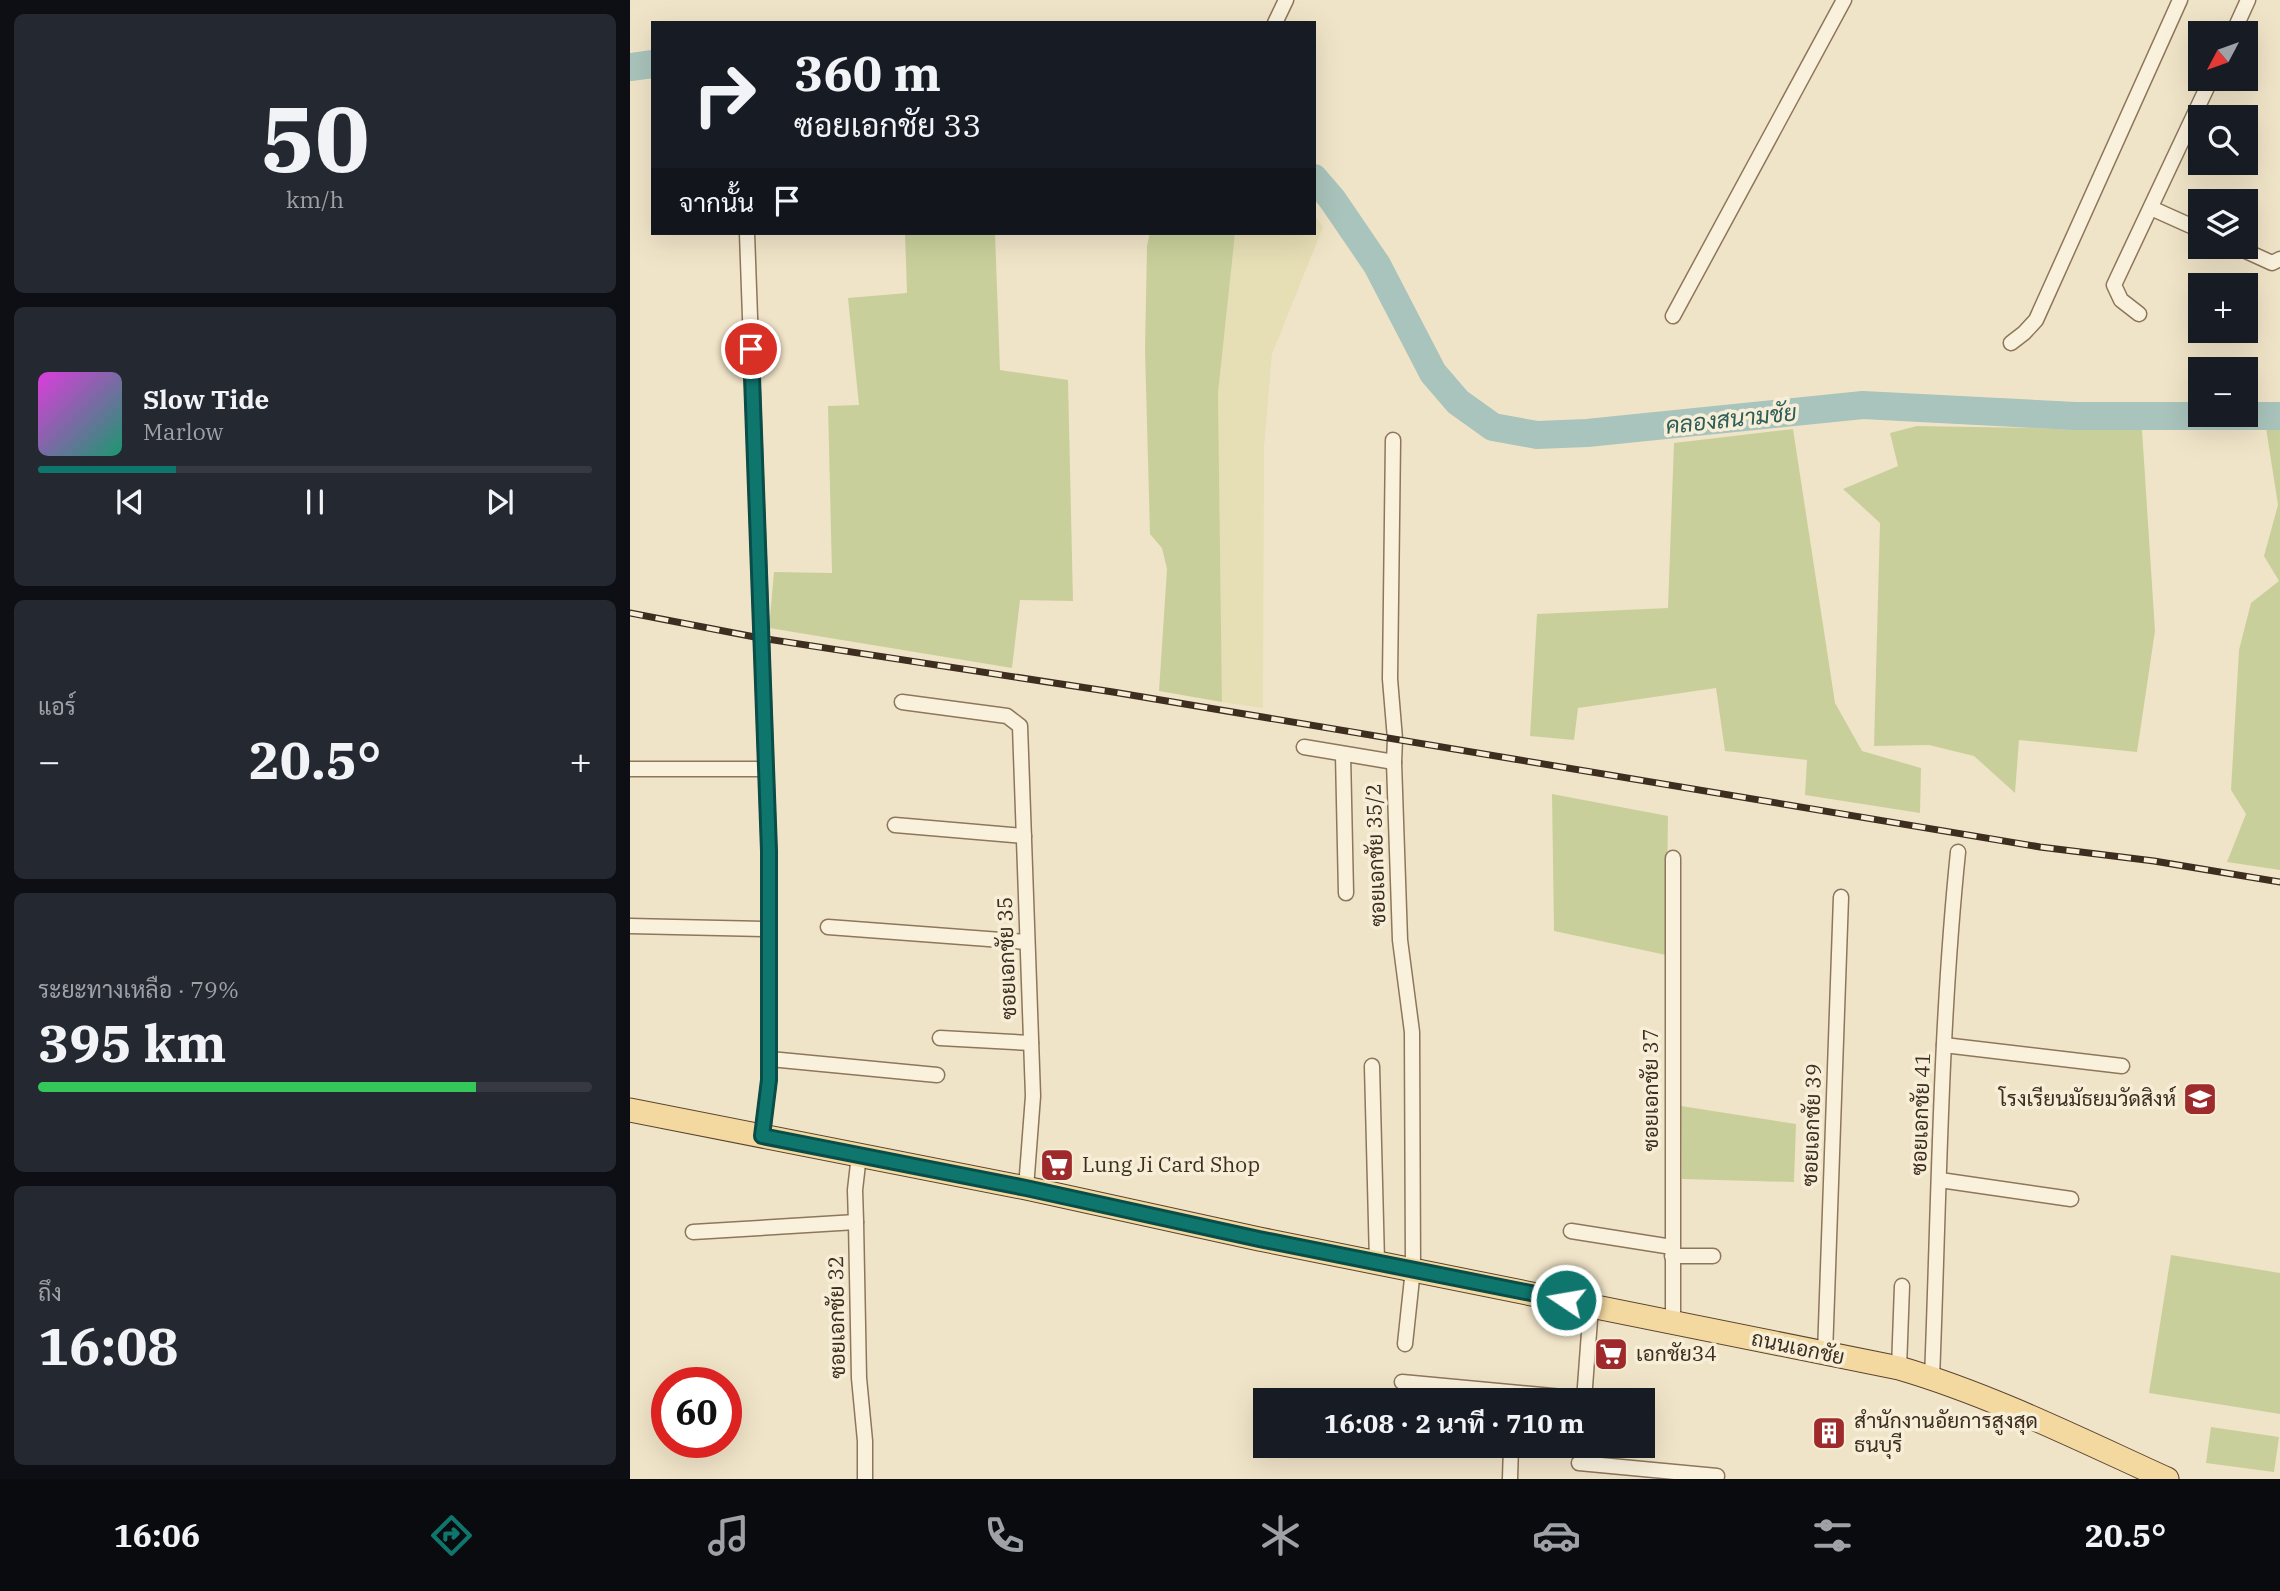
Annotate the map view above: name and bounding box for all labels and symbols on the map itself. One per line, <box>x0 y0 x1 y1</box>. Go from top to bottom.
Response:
north arrow <box>2188 21 2258 91</box>
pin <box>721 319 781 379</box>
water label: คลองสนามชัย <box>1664 396 1798 440</box>
street label: ซอยเอกชัย 35/2 <box>1359 783 1391 927</box>
street label: ซอยเอกชัย 35 <box>990 896 1022 1020</box>
street label: ซอยเอกชัย 37 <box>1636 1028 1664 1152</box>
street label: ซอยเอกชัย 41 <box>1904 1052 1936 1176</box>
street label: ซอยเอกชัย 39 <box>1795 1063 1827 1187</box>
school or university icon: โรงเรียนมัธยมวัดสิงห์ <box>2181 1080 2219 1118</box>
place label: โรงเรียนมัธยมวัดสิงห์ <box>1998 1084 2176 1112</box>
supermarket icon: Lung Ji Card Shop <box>1038 1146 1076 1184</box>
place label: Lung Ji Card Shop <box>1082 1150 1260 1178</box>
street label: ซอยเอกชัย 32 <box>821 1255 851 1379</box>
position arrow <box>1529 1263 1603 1337</box>
street label: ถนนเอกชัย <box>1749 1323 1847 1371</box>
supermarket icon: เอกชัย34 <box>1592 1335 1630 1373</box>
place label: เอกชัย34 <box>1636 1339 1717 1367</box>
speed limit sign: 60 <box>651 1367 742 1458</box>
place label: สำนักงานอัยการสูงสุด ธนบุรี <box>1854 1406 2038 1459</box>
building icon: สำนักงานอัยการสูงสุด ธนบุรี <box>1810 1414 1848 1452</box>

